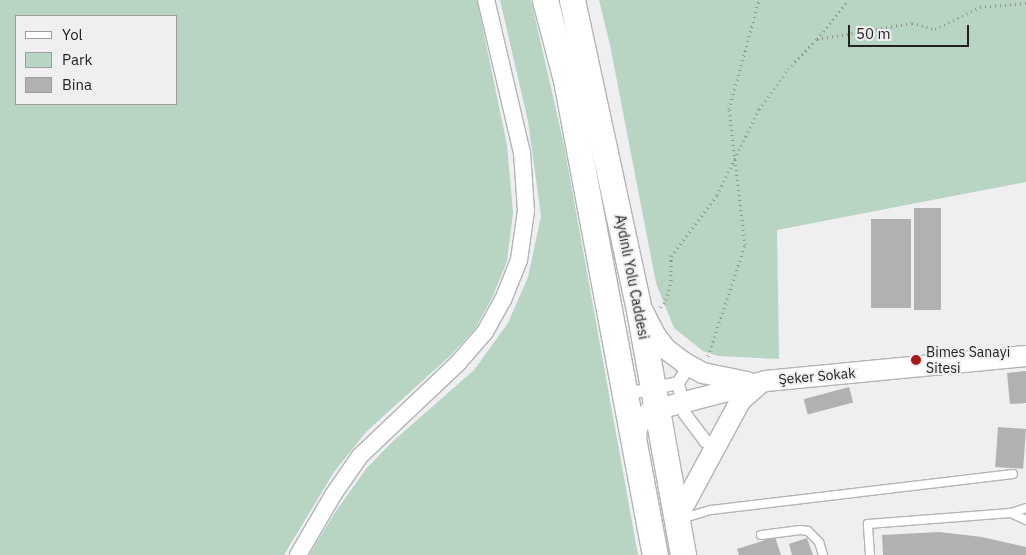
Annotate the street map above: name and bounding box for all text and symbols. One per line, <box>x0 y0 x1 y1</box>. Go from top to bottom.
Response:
legend <box>15 15 178 105</box>
scale bar <box>851 15 972 47</box>
text: 50 m <box>856 24 891 43</box>
text: Yol <box>62 25 83 44</box>
text: Park <box>62 50 92 69</box>
text: Bina <box>62 75 92 94</box>
street label: Aydınlı Yolu Caddesi <box>612 213 652 341</box>
place label: Bimes Sanayi Sitesi <box>926 344 1010 377</box>
marker: Bimes Sanayi Sitesi <box>910 354 922 366</box>
street label: Şeker Sokak <box>778 364 856 388</box>

